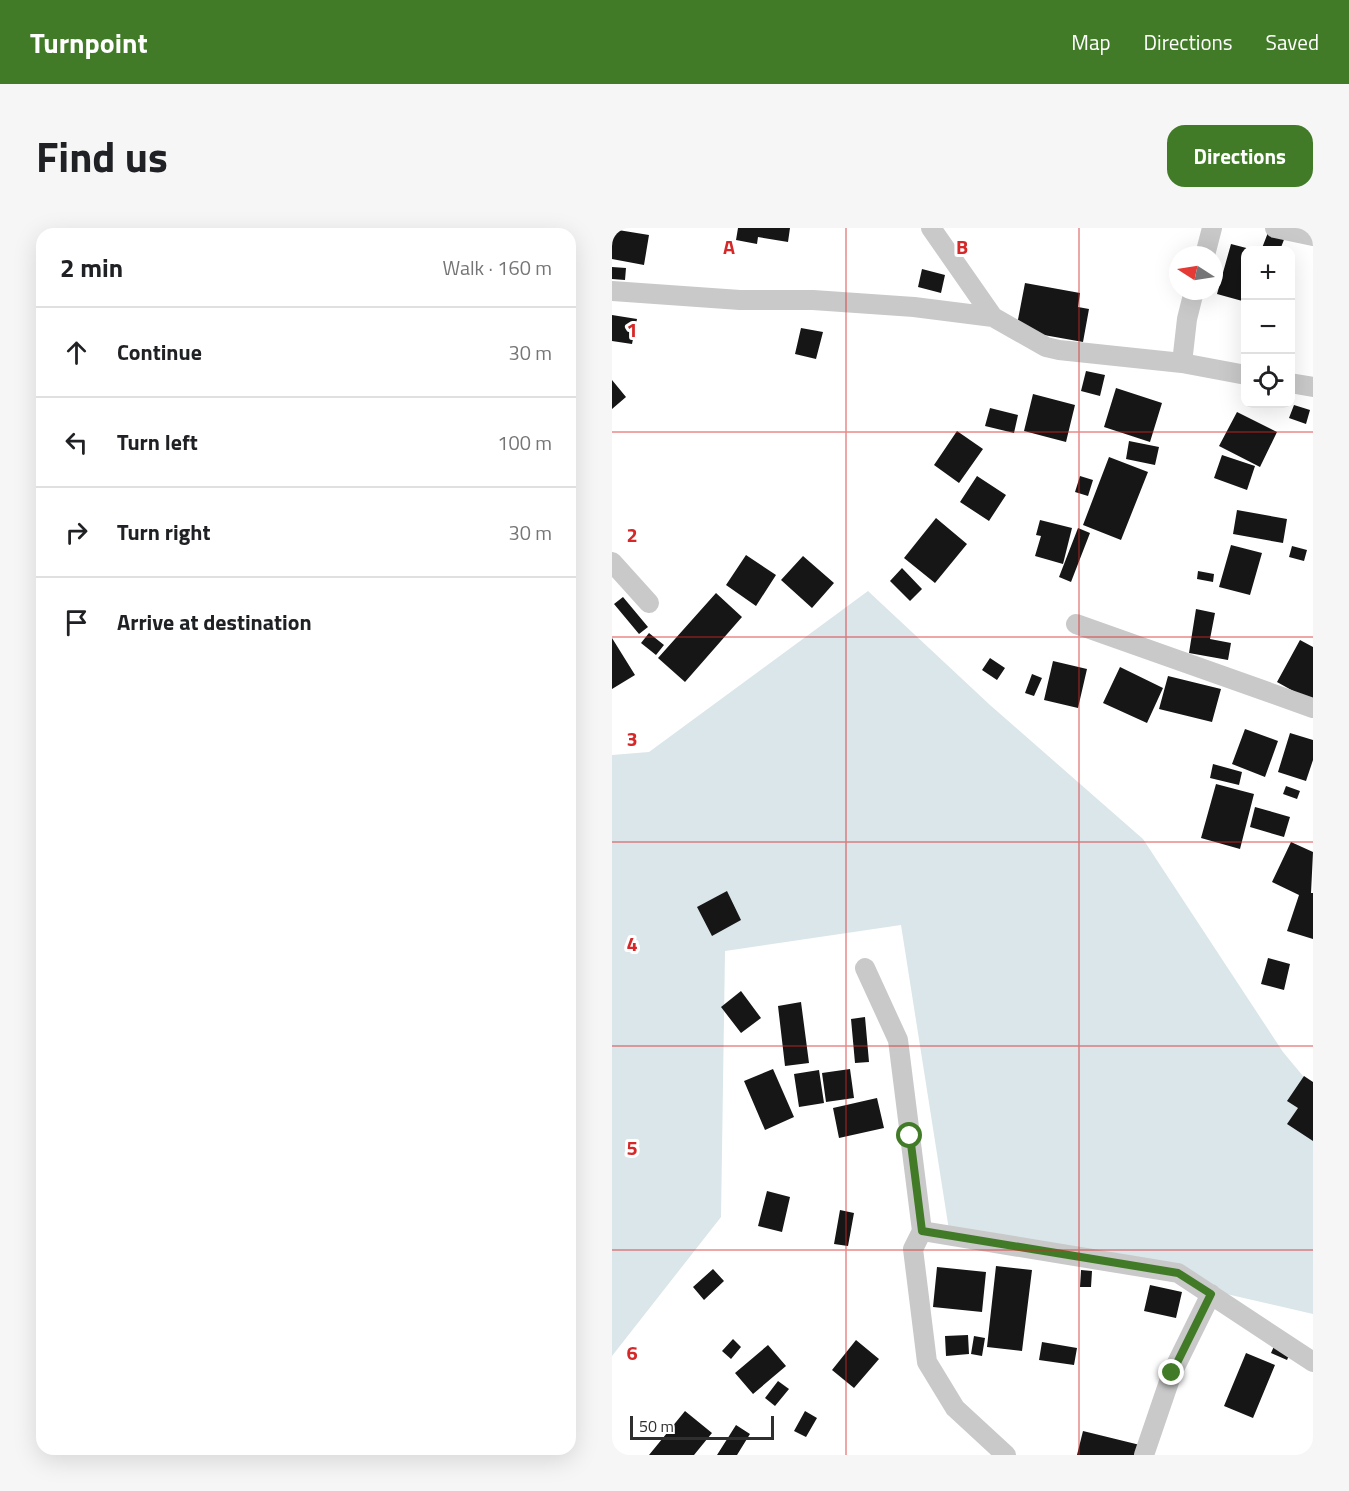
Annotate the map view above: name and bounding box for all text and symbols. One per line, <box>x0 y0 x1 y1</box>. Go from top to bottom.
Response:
text: Turnpoint <box>30 21 148 64</box>
text: Map <box>1071 26 1111 58</box>
text: Directions <box>1144 26 1233 58</box>
text: Saved <box>1266 26 1319 58</box>
text: Find us <box>36 124 168 188</box>
button: Directions <box>1167 125 1313 187</box>
text: A <box>723 231 735 262</box>
text: B <box>956 231 968 262</box>
north arrow <box>1169 246 1223 300</box>
map controls <box>1241 246 1295 408</box>
button: + <box>1241 246 1295 300</box>
text: 2 min <box>60 248 123 287</box>
text: Walk · 160 m <box>443 252 552 283</box>
button: − <box>1241 300 1295 354</box>
text: 1 <box>626 314 638 345</box>
text: Continue <box>117 335 202 369</box>
icon: ahead <box>60 336 93 369</box>
text: 30 m <box>508 337 552 368</box>
button: locate <box>1241 354 1295 408</box>
text: Turn left <box>117 425 198 459</box>
icon: left <box>60 426 93 459</box>
text: 100 m <box>497 427 552 458</box>
text: Turn right <box>117 515 211 549</box>
icon: right <box>60 516 93 549</box>
text: 30 m <box>508 517 552 548</box>
text: 2 <box>626 519 638 550</box>
text: Arrive at destination <box>117 605 312 639</box>
icon: arrive <box>60 606 93 639</box>
text: 3 <box>626 723 638 754</box>
text: 4 <box>626 928 638 959</box>
route start <box>896 1122 922 1148</box>
text: 5 <box>626 1132 638 1163</box>
text: 6 <box>626 1337 638 1368</box>
route end <box>1158 1359 1184 1385</box>
scale bar <box>630 1413 774 1440</box>
text: 50 m <box>639 1414 674 1438</box>

